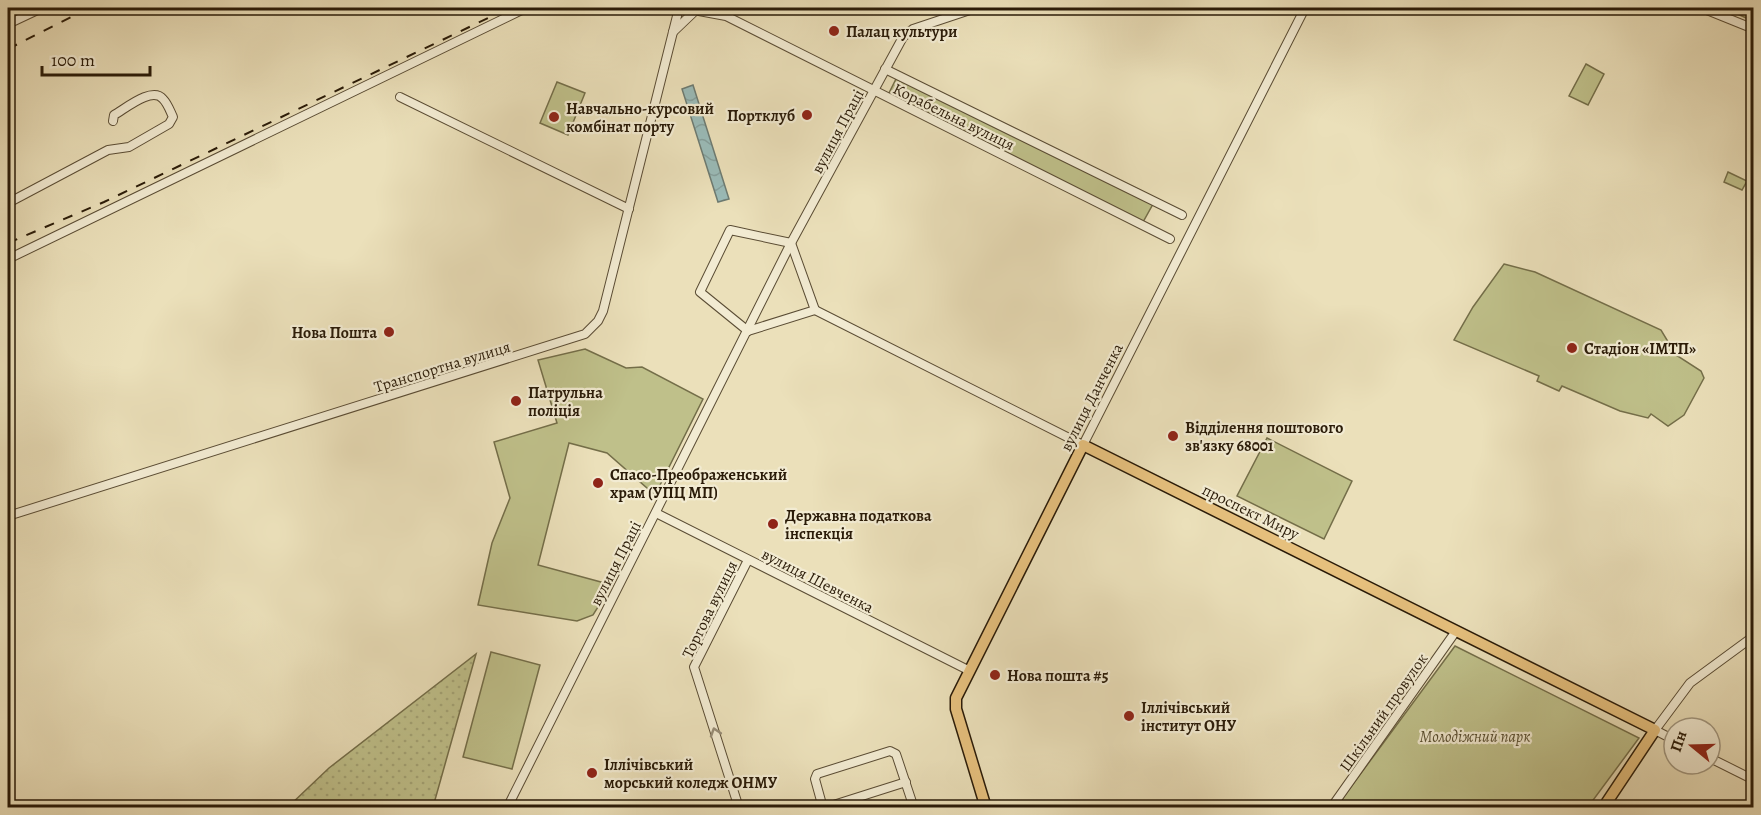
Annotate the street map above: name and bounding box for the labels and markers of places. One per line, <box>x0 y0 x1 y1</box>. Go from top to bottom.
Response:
place label: Палац культури <box>846 21 957 43</box>
marker: Палац культури <box>827 24 841 38</box>
place label: Навчально-курсовий комбінат порту <box>566 98 714 138</box>
place label: Портклуб <box>727 105 795 127</box>
marker: Портклуб <box>800 108 814 122</box>
marker: Навчально-курсовий комбінат порту <box>547 110 561 124</box>
place label: Нова Пошта <box>291 322 377 344</box>
marker: Нова Пошта <box>382 325 396 339</box>
place label: Стадіон «ІМТП» <box>1584 338 1696 360</box>
marker: Стадіон «ІМТП» <box>1565 341 1579 355</box>
place label: Патрульна поліція <box>528 382 603 422</box>
marker: Патрульна поліція <box>509 394 523 408</box>
place label: Відділення поштового зв'язку 68001 <box>1185 417 1343 457</box>
marker: Відділення поштового зв'язку 68001 <box>1166 429 1180 443</box>
place label: Спасо-Преображенський храм (УПЦ МП) <box>610 464 787 504</box>
marker: Спасо-Преображенський храм (УПЦ МП) <box>591 476 605 490</box>
place label: Державна податкова інспекція <box>785 505 932 545</box>
marker: Державна податкова інспекція <box>766 517 780 531</box>
place label: Нова пошта #5 <box>1007 665 1109 687</box>
marker: Нова пошта #5 <box>988 668 1002 682</box>
place label: Іллічівський інститут ОНУ <box>1141 697 1237 737</box>
marker: Іллічівський інститут ОНУ <box>1122 709 1136 723</box>
place label: Іллічівський морський коледж ОНМУ <box>604 754 778 794</box>
marker: Іллічівський морський коледж ОНМУ <box>585 766 599 780</box>

